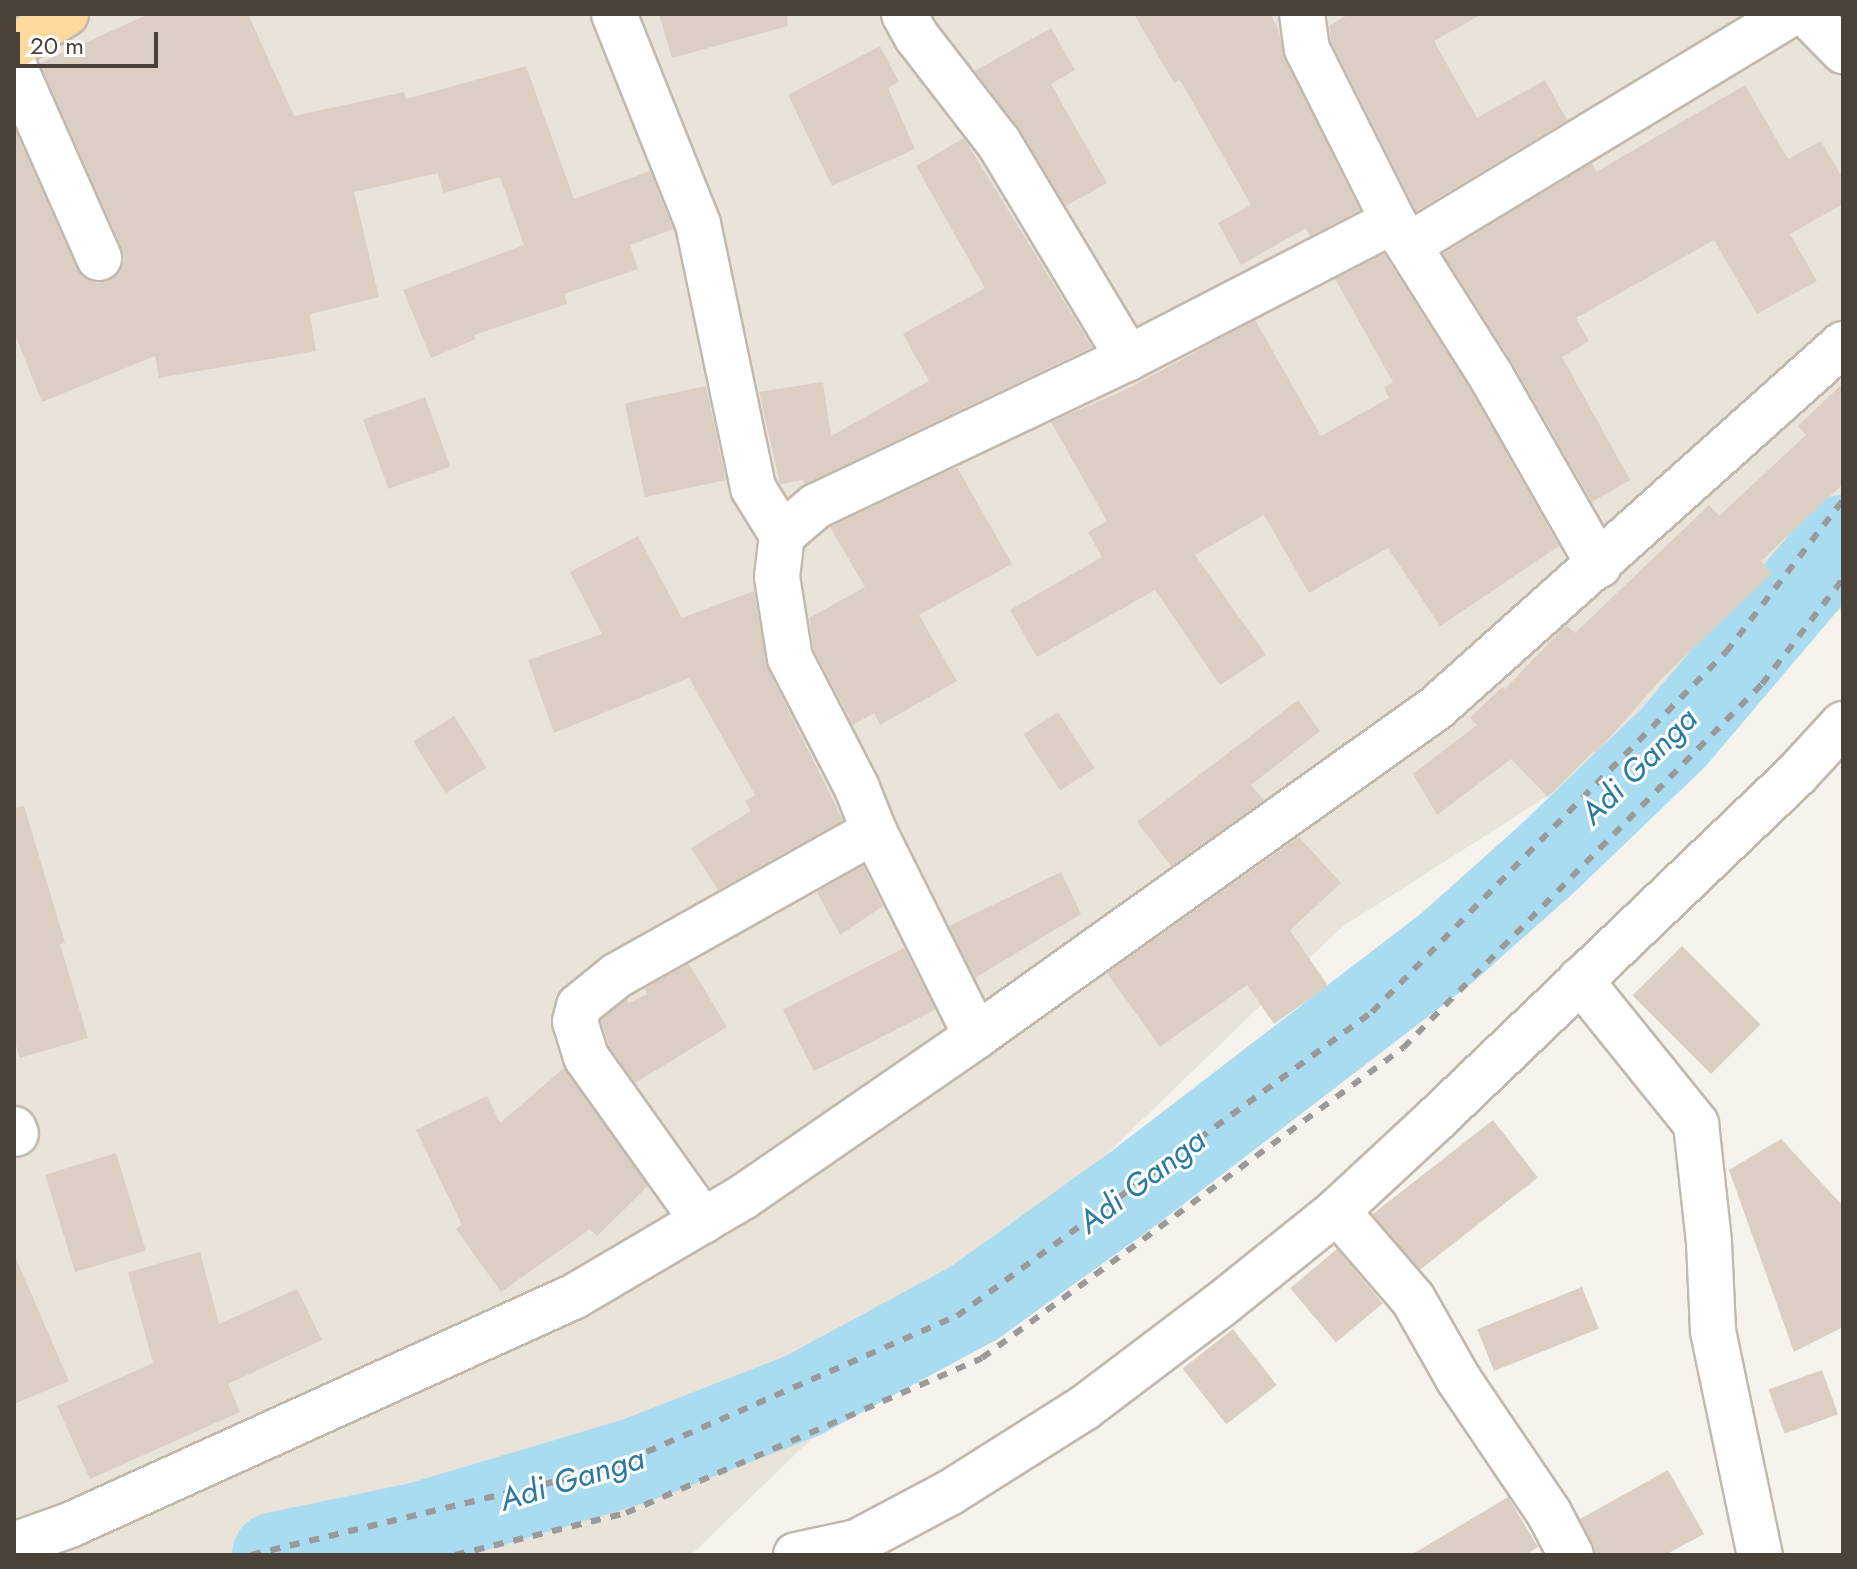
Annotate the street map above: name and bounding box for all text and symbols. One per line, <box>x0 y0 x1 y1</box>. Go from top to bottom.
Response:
scale bar <box>20 16 162 66</box>
text: 20 m <box>30 28 84 63</box>
water label: Adi Ganga <box>1573 700 1705 832</box>
water label: Adi Ganga <box>1071 1121 1213 1241</box>
water label: Adi Ganga <box>495 1439 649 1519</box>

